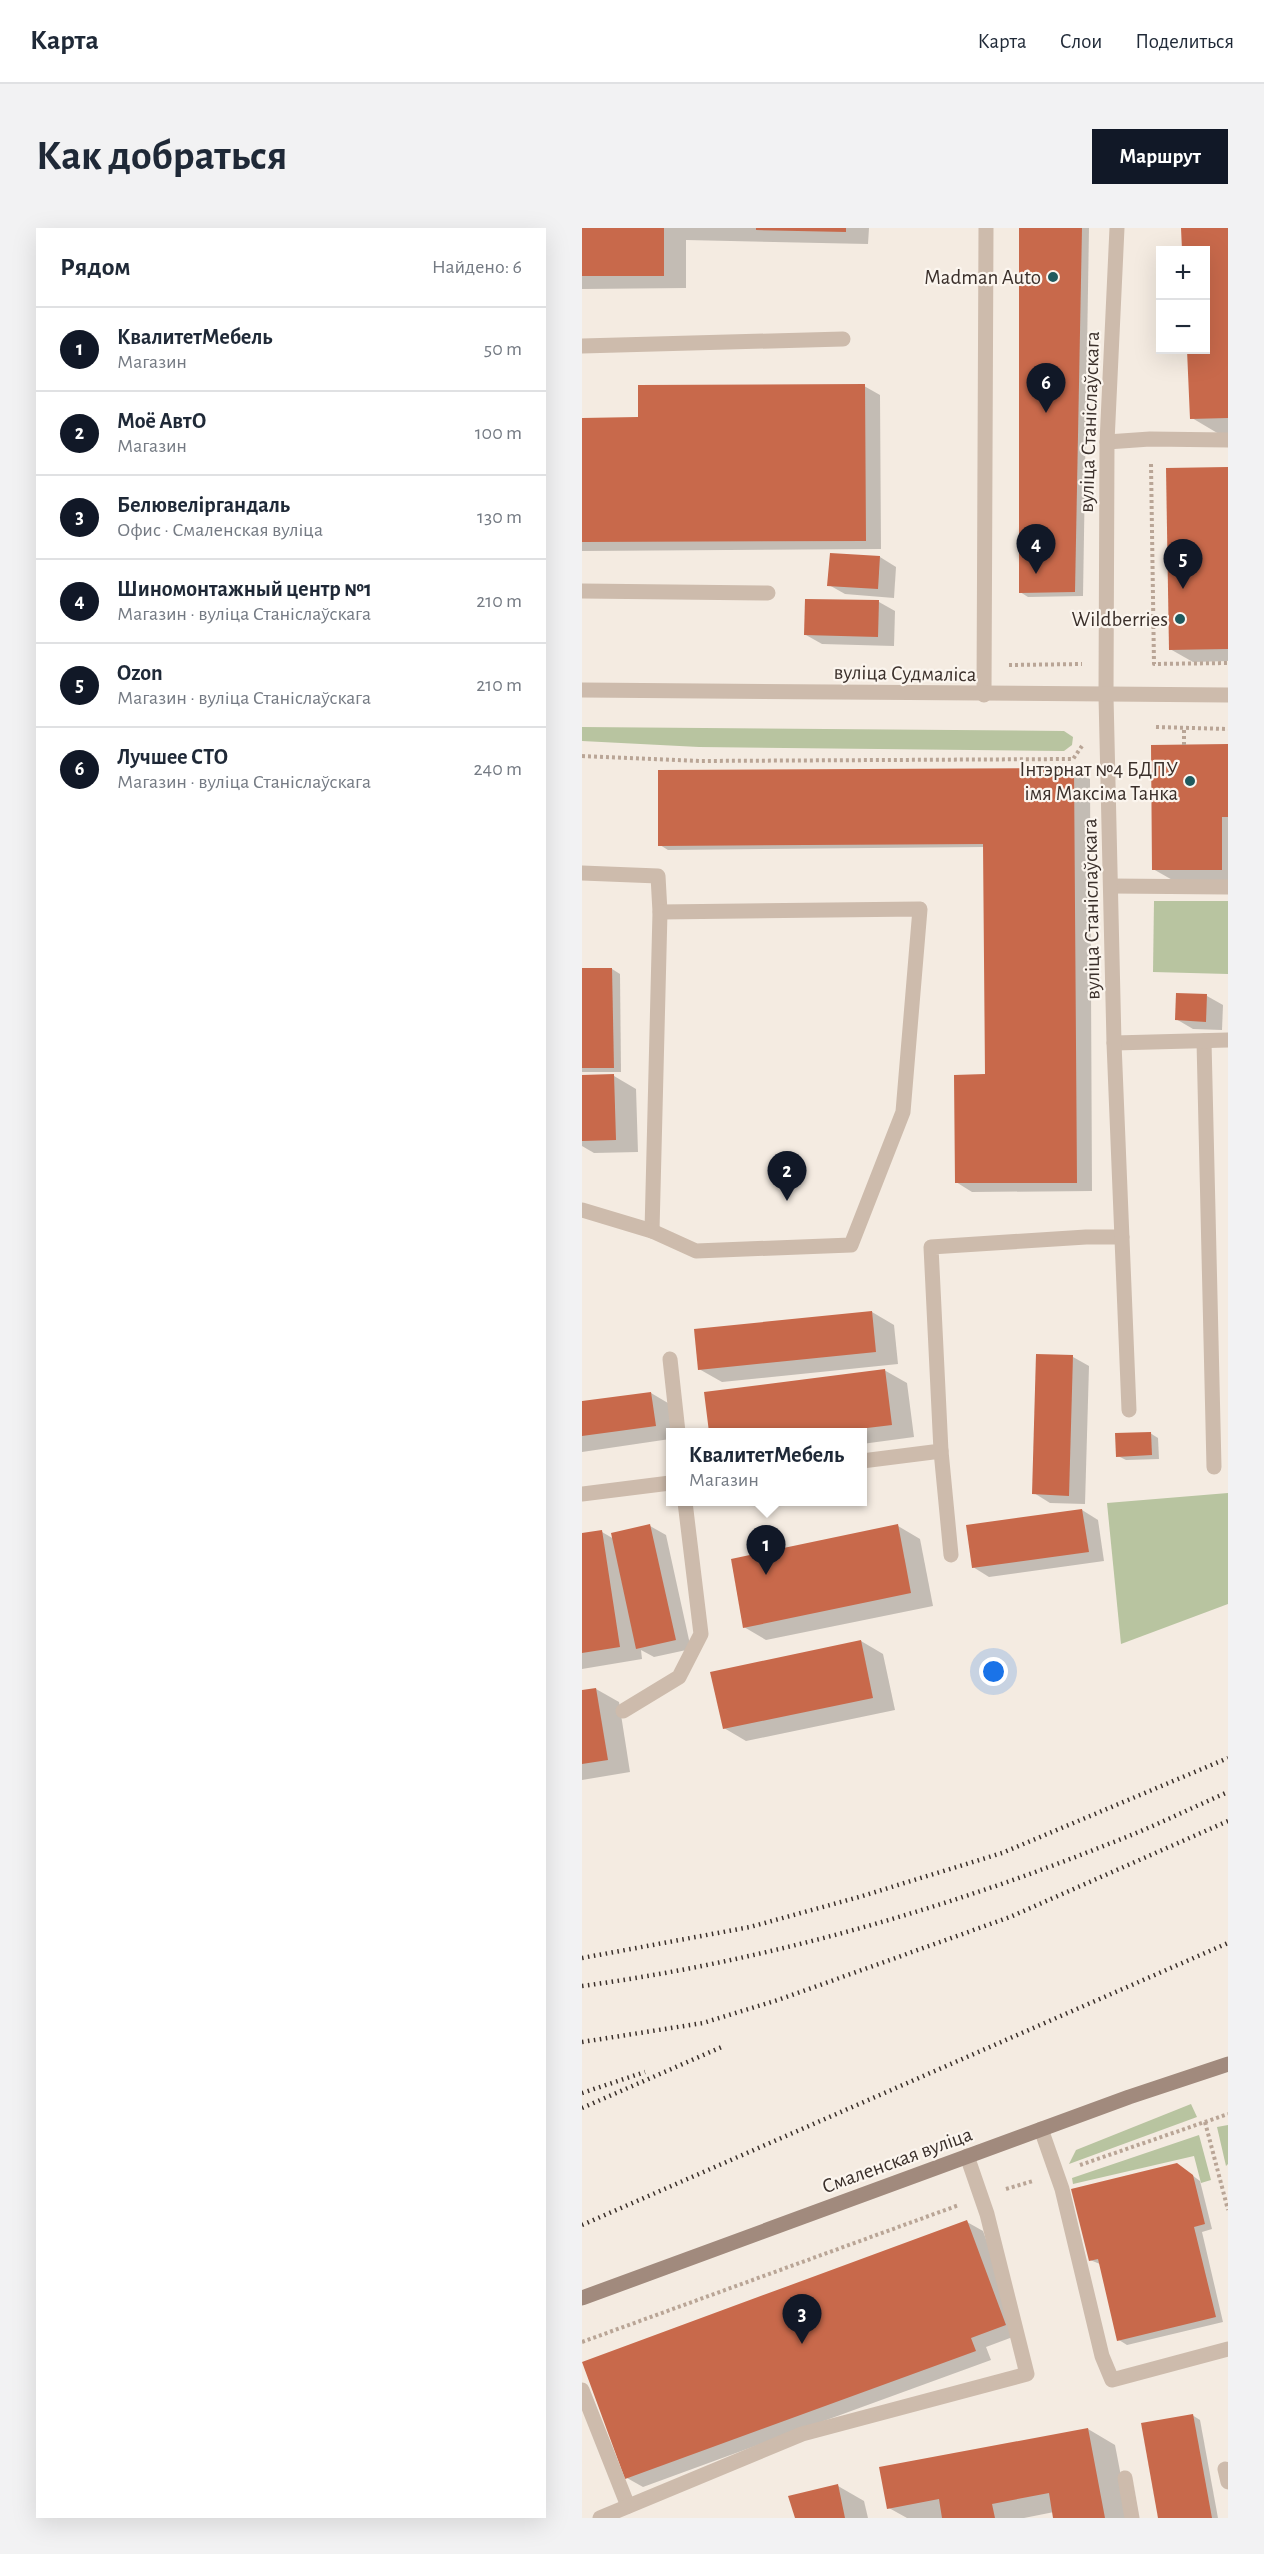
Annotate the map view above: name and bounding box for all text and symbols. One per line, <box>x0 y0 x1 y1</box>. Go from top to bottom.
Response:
text: Карта <box>30 27 99 55</box>
text: Карта <box>977 31 1027 52</box>
text: Слои <box>1060 31 1102 52</box>
text: Поделиться <box>1135 31 1234 52</box>
button: Маршрут <box>1092 129 1228 184</box>
text: Как добраться <box>36 135 287 177</box>
map controls <box>1156 246 1210 354</box>
button: + <box>1156 246 1210 300</box>
text: Рядом <box>60 254 131 280</box>
text: Найдено: 6 <box>432 257 522 277</box>
place label: Madman Auto <box>924 267 1041 288</box>
marker: Madman Auto <box>1046 270 1060 284</box>
button: − <box>1156 300 1210 354</box>
text: КвалитетМебель <box>117 326 272 348</box>
street label: вуліца Станіслаўскага <box>1076 331 1103 513</box>
text: 1 <box>76 339 83 359</box>
text: 50 m <box>484 339 522 359</box>
text: Магазин <box>117 352 187 372</box>
pin: 6 <box>1026 364 1066 413</box>
text: Моё АвтО <box>117 410 206 432</box>
text: 2 <box>75 423 84 443</box>
text: 100 m <box>475 423 522 443</box>
text: Магазин <box>117 436 187 456</box>
text: Белювеліргандаль <box>117 494 290 516</box>
text: 3 <box>75 507 84 527</box>
text: 130 m <box>477 507 522 527</box>
text: Офис · Смаленская вуліца <box>117 520 323 540</box>
pin: 4 <box>1016 524 1056 574</box>
pin: 5 <box>1164 540 1202 589</box>
text: Шиномонтажный центр №1 <box>117 578 372 600</box>
text: 4 <box>74 591 85 611</box>
text: 210 m <box>476 591 522 611</box>
text: Магазин · вуліца Станіслаўскага <box>117 604 371 624</box>
place label: Wildberries <box>1072 609 1168 630</box>
marker: Wildberries <box>1173 612 1187 626</box>
text: Ozon <box>117 662 163 684</box>
street label: вуліца Судмаліса <box>833 662 977 685</box>
text: 5 <box>75 675 84 695</box>
text: 210 m <box>476 675 522 695</box>
text: Магазин · вуліца Станіслаўскага <box>117 688 371 708</box>
text: Лучшее СТО <box>117 746 228 768</box>
text: 6 <box>75 759 84 779</box>
text: 240 m <box>473 759 522 779</box>
place label: Інтэрнат №4 БДПУ імя Максіма Танка <box>1019 759 1178 804</box>
text: Магазин · вуліца Станіслаўскага <box>117 772 371 792</box>
marker: Інтэрнат №4 БДПУ імя Максіма Танка <box>1183 774 1197 788</box>
street label: вуліца Станіслаўскага <box>1079 818 1104 1000</box>
pin: 2 <box>768 1152 806 1201</box>
popup <box>666 1428 867 1506</box>
text: КвалитетМебель <box>689 1444 844 1466</box>
text: Магазин <box>689 1470 759 1490</box>
pin: 1 <box>746 1526 786 1575</box>
your location <box>979 1657 1008 1686</box>
street label: Смаленская вуліца <box>819 2123 976 2197</box>
pin: 3 <box>782 2294 822 2344</box>

